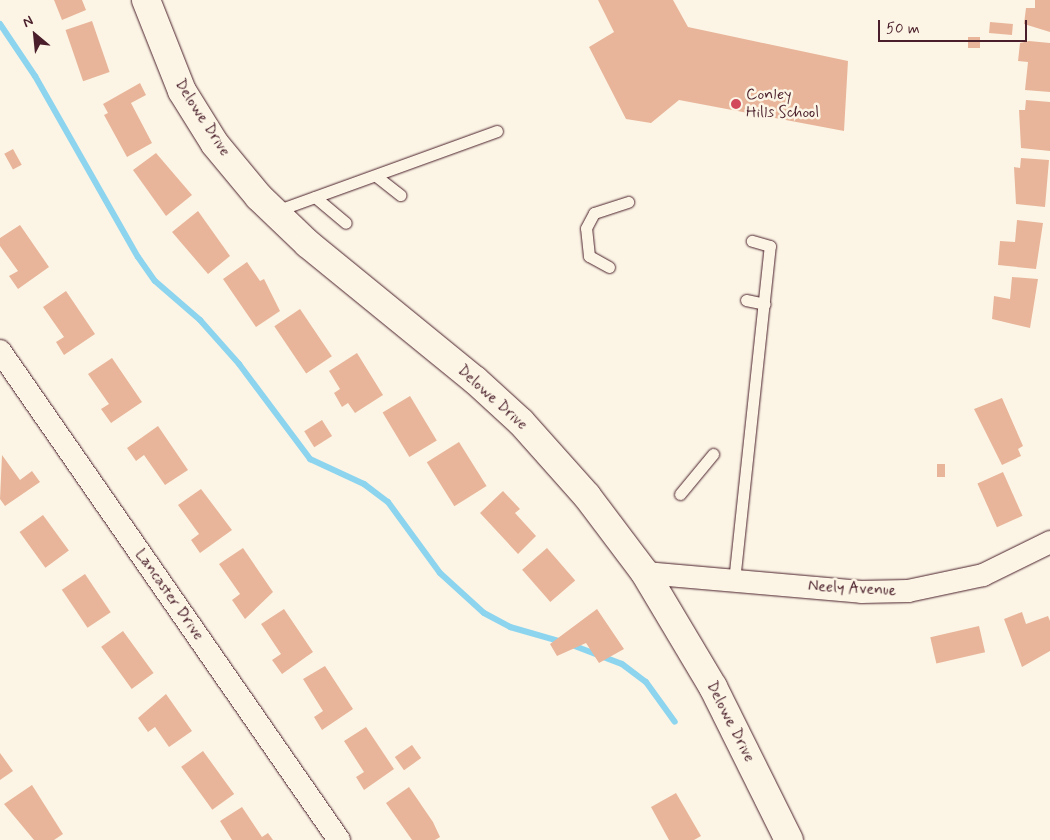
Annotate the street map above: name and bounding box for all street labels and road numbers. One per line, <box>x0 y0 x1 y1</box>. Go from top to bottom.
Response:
street label: Delowe Drive <box>170 76 234 160</box>
street label: Delowe Drive <box>453 361 531 435</box>
street label: Lancaster Drive <box>131 546 207 644</box>
street label: Neely Avenue <box>806 577 898 601</box>
street label: Delowe Drive <box>701 678 759 766</box>

